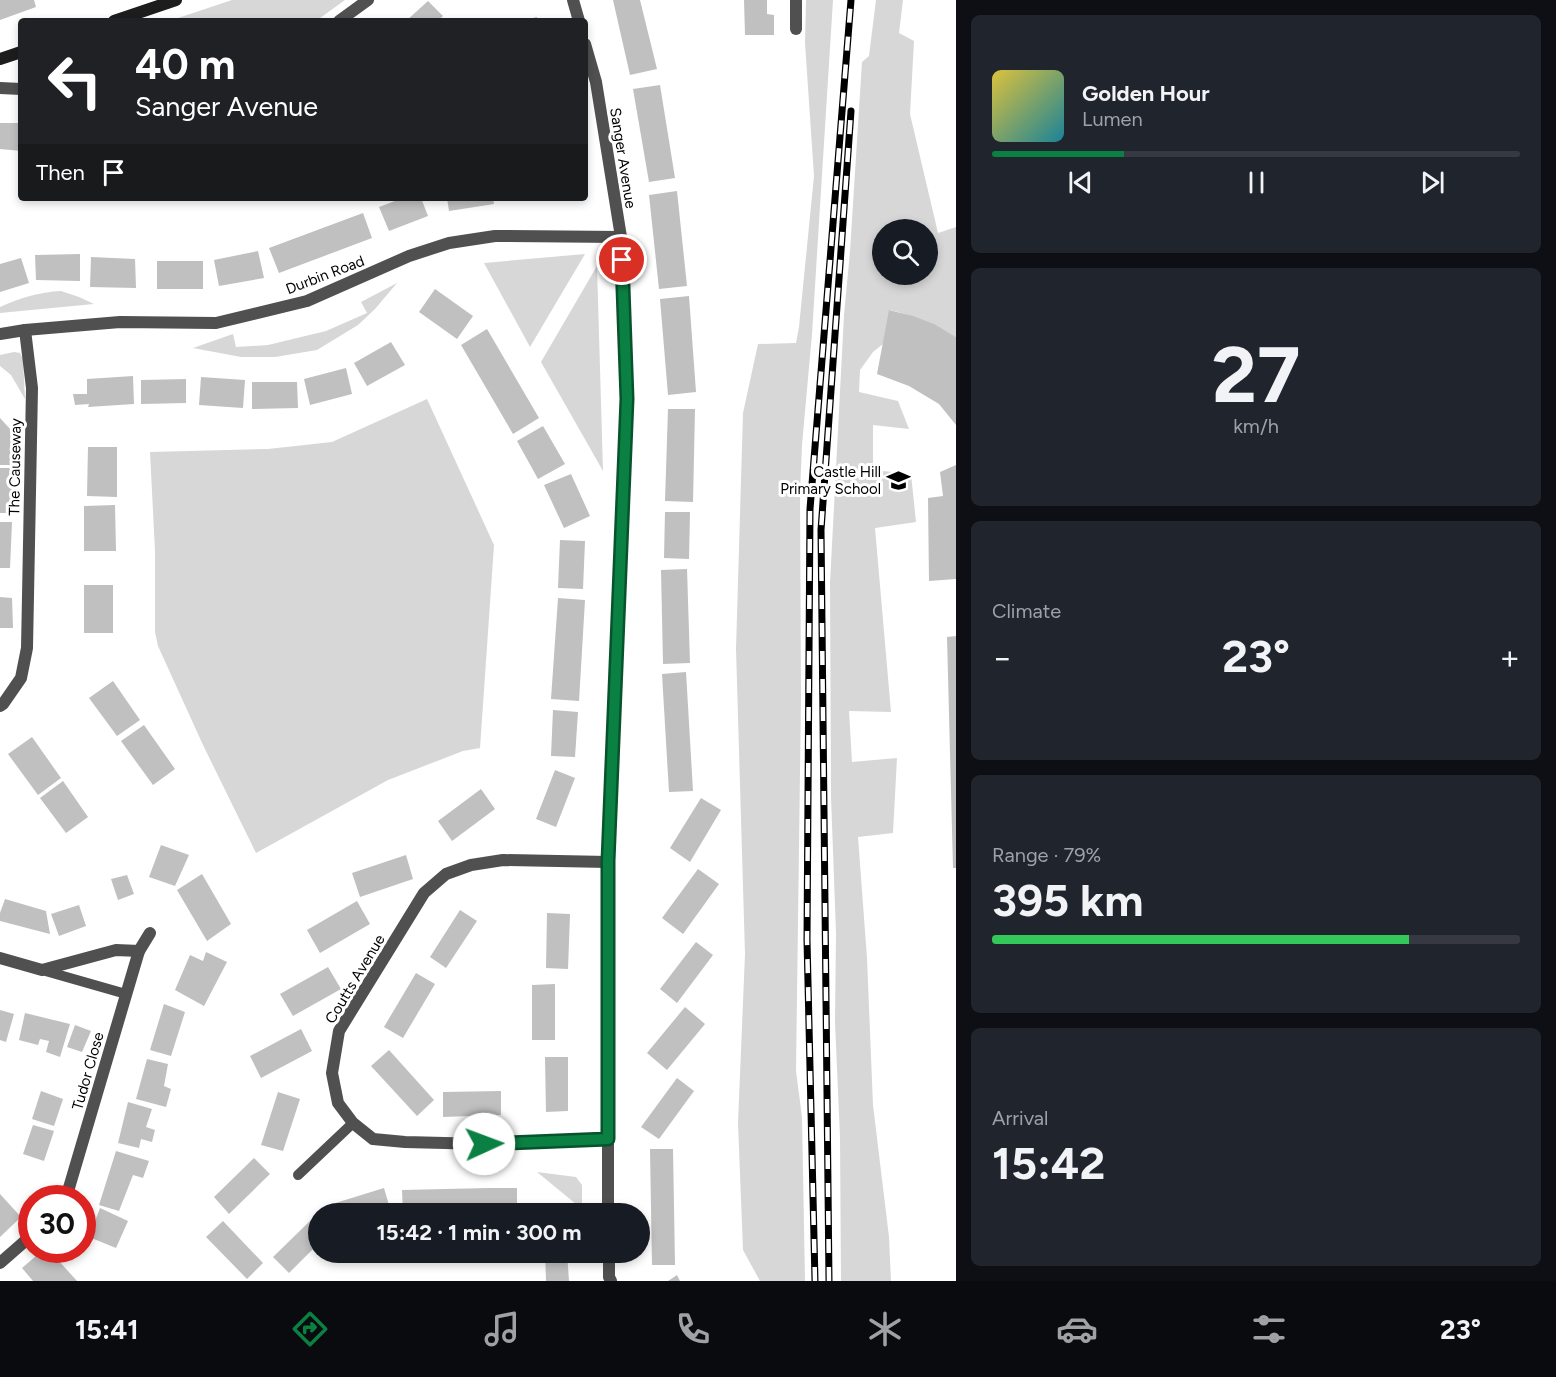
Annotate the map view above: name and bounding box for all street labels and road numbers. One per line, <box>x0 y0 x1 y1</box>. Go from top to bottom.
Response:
street label: Sanger Avenue <box>606 106 640 210</box>
street label: Durbin Road <box>283 252 367 298</box>
street label: The Causeway <box>5 418 25 516</box>
street label: Coutts Avenue <box>321 931 389 1027</box>
street label: Tudor Close <box>68 1030 108 1112</box>

